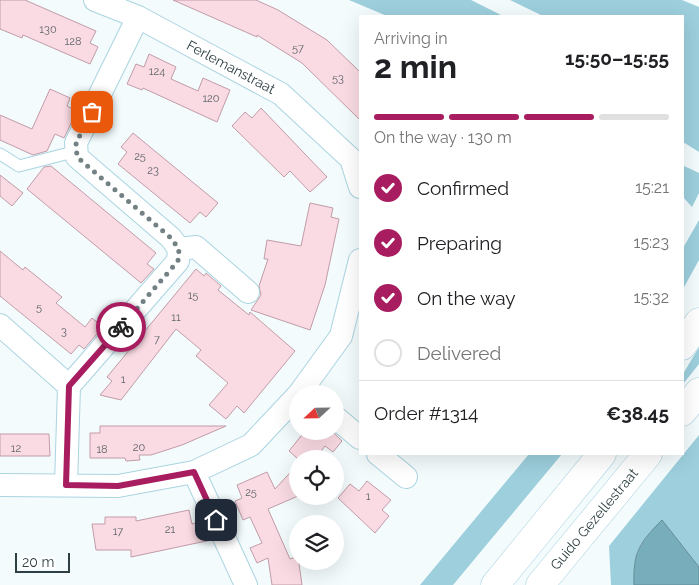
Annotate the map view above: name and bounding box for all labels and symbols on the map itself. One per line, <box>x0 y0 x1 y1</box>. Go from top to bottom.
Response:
house number: 130 <box>39 23 57 36</box>
house number: 128 <box>65 35 81 48</box>
street label: Ferlemanstraat <box>184 37 278 97</box>
house number: 57 <box>292 42 304 55</box>
house number: 124 <box>149 65 165 78</box>
house number: 53 <box>332 72 344 85</box>
pin <box>71 91 113 133</box>
house number: 120 <box>202 92 220 105</box>
house number: 25 <box>134 150 146 163</box>
house number: 23 <box>147 164 159 177</box>
house number: 15 <box>188 289 198 302</box>
house number: 5 <box>36 301 42 314</box>
courier <box>96 302 146 352</box>
house number: 11 <box>171 311 181 324</box>
house number: 3 <box>61 325 67 338</box>
house number: 7 <box>154 333 160 346</box>
house number: 1 <box>121 373 126 386</box>
north arrow <box>289 385 344 440</box>
house number: 20 <box>133 441 145 454</box>
house number: 12 <box>11 442 21 455</box>
house number: 18 <box>96 443 108 456</box>
street label: Guido Gezellestraat <box>547 465 641 573</box>
house number: 25 <box>245 486 257 499</box>
house number: 1 <box>366 490 371 503</box>
pin <box>195 499 237 541</box>
house number: 21 <box>165 523 176 536</box>
house number: 17 <box>113 525 123 538</box>
scale bar <box>15 550 70 573</box>

